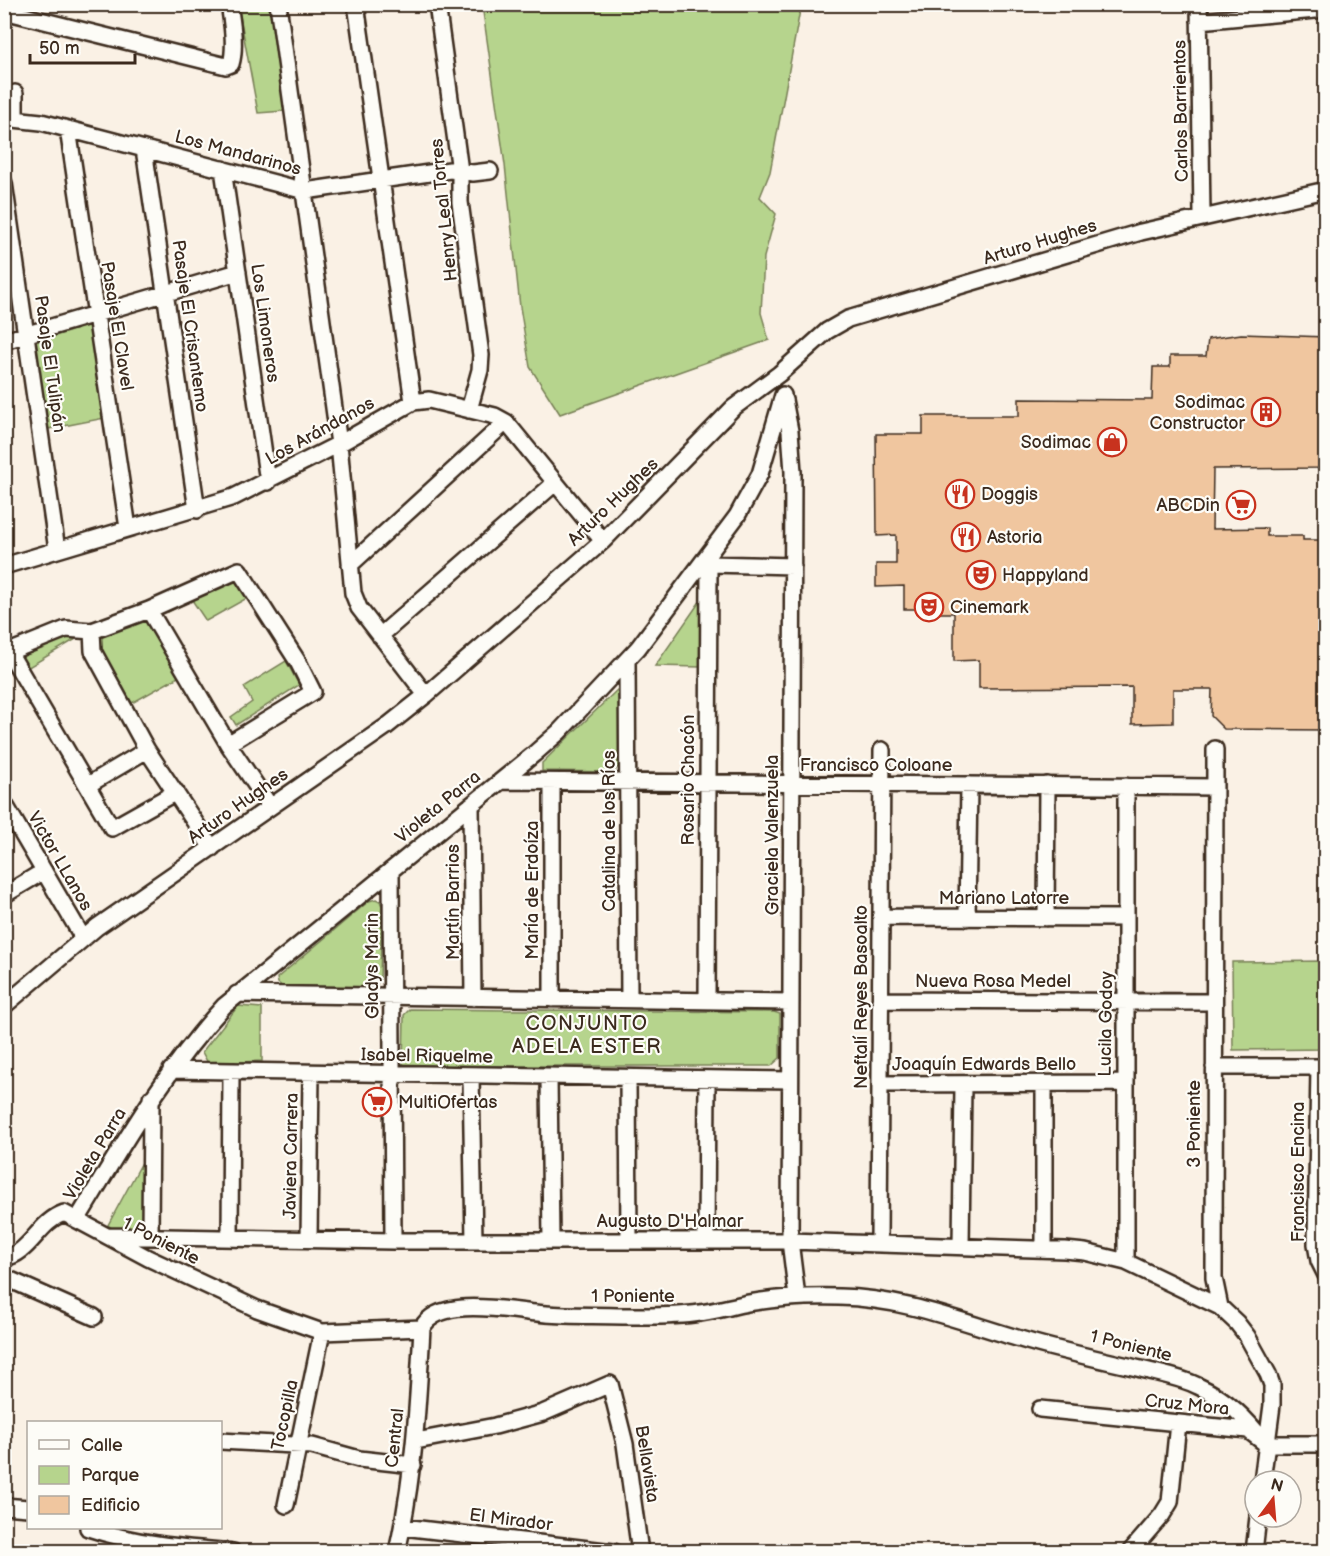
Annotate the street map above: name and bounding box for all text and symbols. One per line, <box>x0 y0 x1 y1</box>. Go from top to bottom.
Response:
scale bar <box>30 27 135 65</box>
text: 50 m <box>39 38 80 59</box>
street label: Carlos Barrientos <box>1169 40 1193 182</box>
street label: Los Mandarinos <box>172 126 304 180</box>
street label: Henry Leal Torres <box>426 137 462 283</box>
street label: Arturo Hughes <box>981 215 1099 269</box>
street label: Pasaje El Crisantemo <box>167 238 213 414</box>
street label: Pasaje El Clavel <box>96 260 138 392</box>
street label: Los Limoneros <box>246 262 284 384</box>
street label: Pasaje El Tulipán <box>30 294 70 434</box>
street label: Los Arándanos <box>262 392 378 470</box>
place label: Sodimac Constructor <box>1150 392 1245 434</box>
building icon: Sodimac Constructor <box>1250 396 1282 428</box>
shop icon: Sodimac <box>1096 426 1128 458</box>
place label: Sodimac <box>1021 432 1091 453</box>
street label: Arturo Hughes <box>563 454 663 550</box>
restaurant icon: Doggis <box>944 478 976 510</box>
place label: Doggis <box>981 484 1038 505</box>
supermarket icon: ABCDin <box>1225 489 1257 521</box>
place label: ABCDin <box>1156 495 1220 516</box>
restaurant icon: Astoria <box>950 521 982 553</box>
place label: Astoria <box>987 527 1042 548</box>
theatre icon: Happyland <box>965 559 997 591</box>
place label: Happyland <box>1002 565 1089 586</box>
theatre icon: Cinemark <box>913 591 945 623</box>
place label: Cinemark <box>950 597 1028 618</box>
street label: Rosario Chacón <box>678 715 699 845</box>
street label: Catalina de los Ríos <box>599 750 620 912</box>
street label: Graciela Valenzuela <box>762 755 783 915</box>
street label: Francisco Coloane <box>800 755 953 776</box>
street label: Arturo Hughes <box>184 764 292 848</box>
street label: Violeta Parra <box>391 766 485 848</box>
street label: Victor LLanos <box>23 808 97 914</box>
street label: María de Erdoíza <box>522 821 543 959</box>
street label: Martín Barrios <box>443 844 464 960</box>
street label: Mariano Latorre <box>939 888 1070 909</box>
street label: Neftalí Reyes Basoalto <box>851 905 872 1089</box>
street label: Gladys Marin <box>362 913 383 1019</box>
street label: Lucila Godoy <box>1095 970 1117 1077</box>
street label: Nueva Rosa Medel <box>915 971 1071 992</box>
district label: CONJUNTO ADELA ESTER <box>512 1012 662 1059</box>
street label: Isabel Riquelme <box>361 1044 494 1068</box>
street label: Joaquín Edwards Bello <box>892 1054 1076 1075</box>
street label: 3 Poniente <box>1184 1080 1205 1168</box>
supermarket icon: MultiOfertas <box>361 1086 393 1118</box>
place label: MultiOfertas <box>398 1092 497 1113</box>
street label: Javiera Carrera <box>279 1093 303 1219</box>
street label: Francisco Encina <box>1288 1102 1309 1242</box>
street label: Violeta Parra <box>59 1104 131 1204</box>
street label: Augusto D'Halmar <box>597 1211 744 1232</box>
street label: 1 Poniente <box>119 1213 203 1269</box>
street label: 1 Poniente <box>591 1286 675 1307</box>
street label: 1 Poniente <box>1088 1326 1174 1366</box>
street label: Tocopilla <box>267 1378 303 1452</box>
street label: Cruz Mora <box>1144 1390 1230 1420</box>
street label: Central <box>381 1407 409 1469</box>
legend <box>27 1421 222 1529</box>
street label: Bellavista <box>631 1424 663 1504</box>
text: Calle <box>81 1435 123 1456</box>
text: Parque <box>81 1465 139 1486</box>
north arrow <box>1243 1469 1303 1529</box>
text: N <box>1268 1475 1285 1497</box>
text: Edificio <box>81 1495 140 1516</box>
street label: El Mirador <box>468 1504 554 1536</box>

